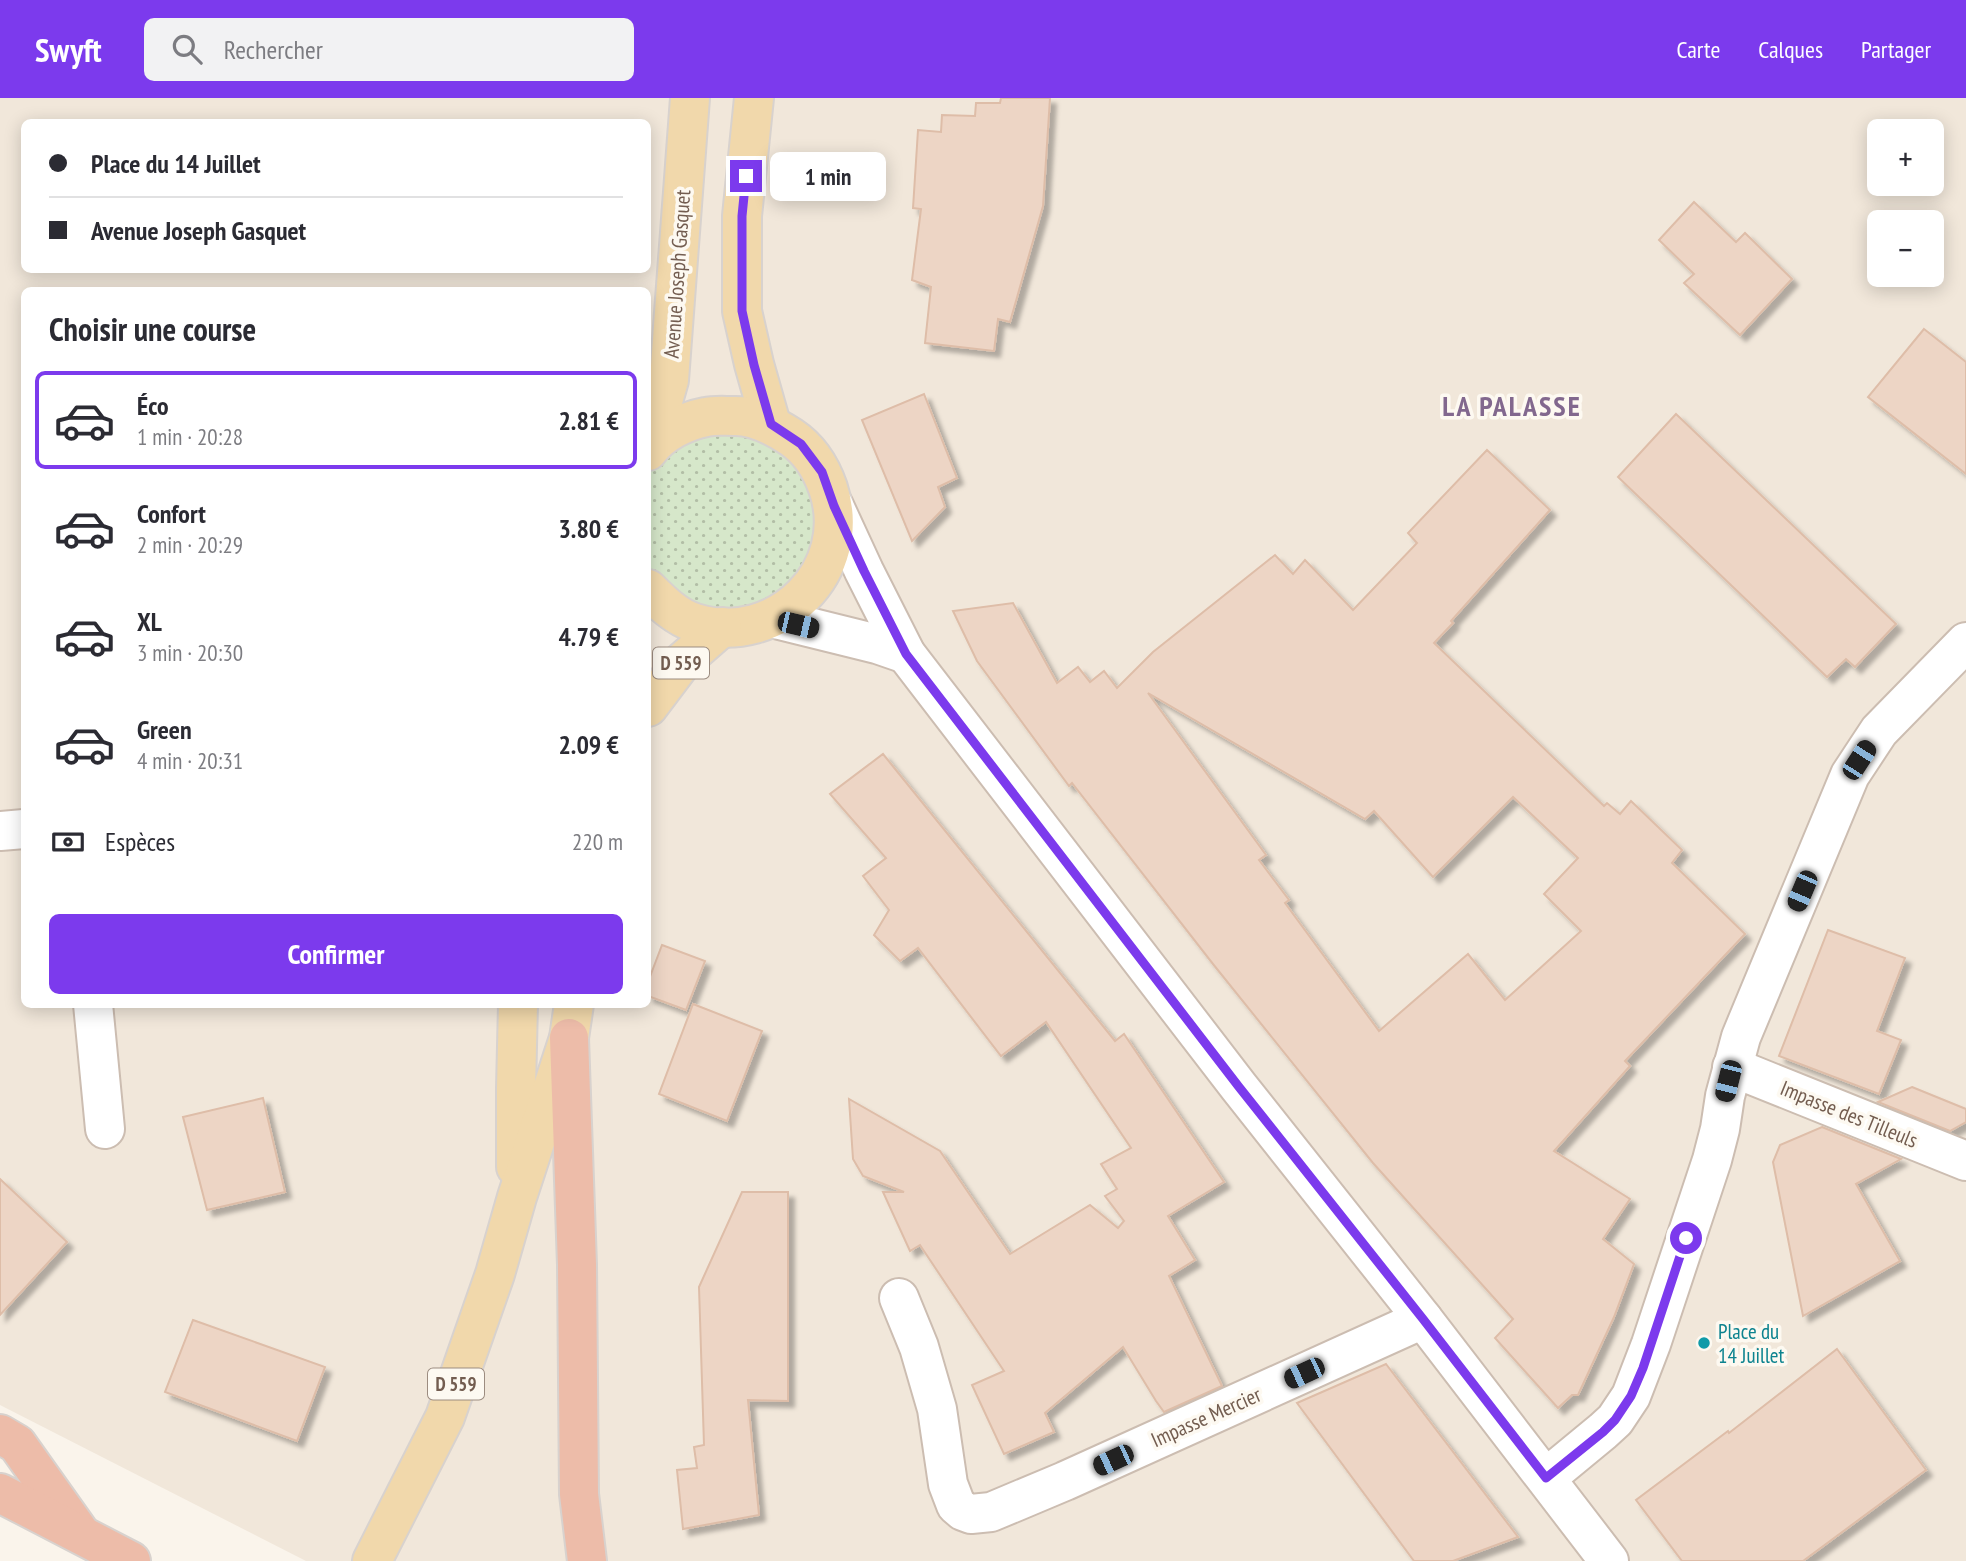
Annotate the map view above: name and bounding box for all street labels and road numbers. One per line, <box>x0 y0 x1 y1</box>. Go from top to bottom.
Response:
street label: Avenue Joseph Gasquet <box>658 189 696 359</box>
road number: D 559 <box>653 648 709 678</box>
street label: Impasse des Tilleuls <box>1776 1074 1922 1154</box>
road number: D 559 <box>428 1368 484 1400</box>
street label: Impasse Mercier <box>1147 1381 1265 1453</box>

